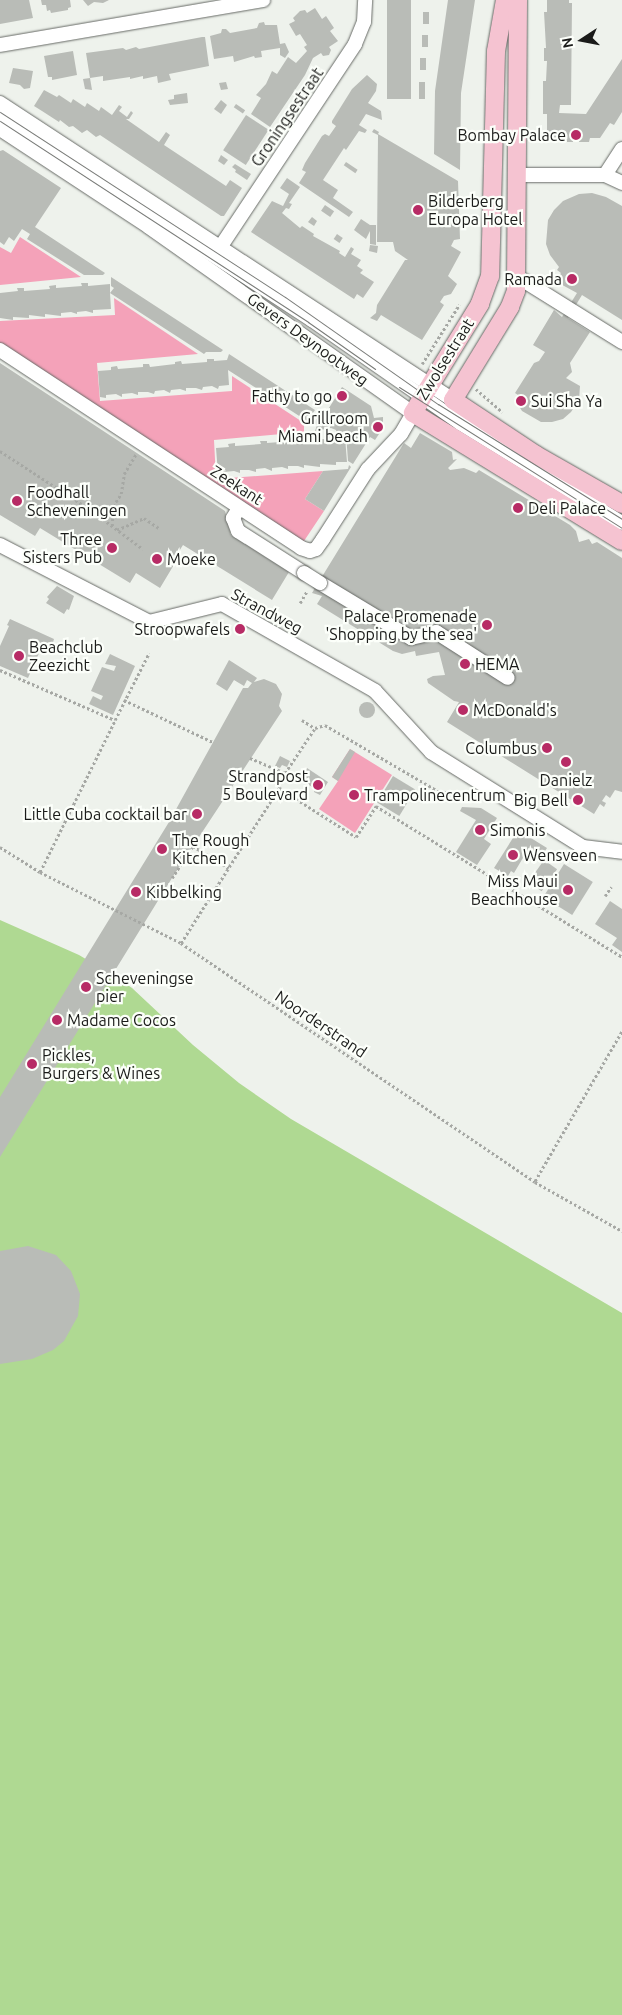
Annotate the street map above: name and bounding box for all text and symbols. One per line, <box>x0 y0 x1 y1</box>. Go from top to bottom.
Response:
north arrow <box>557 15 607 65</box>
text: N <box>558 36 576 50</box>
street label: Groningsestraat <box>247 64 327 170</box>
place label: Bombay Palace <box>457 125 566 145</box>
marker: Bombay Palace <box>570 129 582 141</box>
place label: Bilderberg Europa Hotel <box>428 191 522 229</box>
marker: Bilderberg Europa Hotel <box>412 204 424 216</box>
place label: Ramada <box>504 269 562 289</box>
marker: Ramada <box>566 273 578 285</box>
street label: Gevers Deynootweg <box>244 289 372 389</box>
street label: Zwolsestraat <box>412 315 478 403</box>
place label: Fathy to go <box>251 386 332 406</box>
marker: Fathy to go <box>336 390 348 402</box>
place label: Sui Sha Ya <box>531 391 602 411</box>
marker: Sui Sha Ya <box>515 395 527 407</box>
place label: Grillroom Miami beach <box>278 408 368 446</box>
marker: Grillroom Miami beach <box>372 421 384 433</box>
street label: Zeekant <box>207 461 267 509</box>
place label: Foodhall Scheveningen <box>27 482 127 520</box>
marker: Foodhall Scheveningen <box>11 495 23 507</box>
place label: Deli Palace <box>528 498 606 518</box>
marker: Deli Palace <box>512 502 524 514</box>
place label: Three Sisters Pub <box>23 529 102 567</box>
marker: Three Sisters Pub <box>106 542 118 554</box>
place label: Moeke <box>167 549 216 569</box>
marker: Moeke <box>151 553 163 565</box>
street label: Strandweg <box>228 584 306 638</box>
place label: Palace Promenade 'Shopping by the sea' <box>325 606 477 644</box>
place label: Stroopwafels <box>135 619 230 639</box>
marker: Palace Promenade 'Shopping by the sea' <box>481 619 493 631</box>
marker: Stroopwafels <box>234 623 246 635</box>
place label: Beachclub Zeezicht <box>29 637 103 675</box>
marker: Beachclub Zeezicht <box>13 650 25 662</box>
place label: HEMA <box>475 654 519 674</box>
marker: HEMA <box>459 658 471 670</box>
place label: McDonald's <box>473 700 557 720</box>
marker: McDonald's <box>457 704 469 716</box>
place label: Columbus <box>465 738 537 758</box>
marker: Columbus <box>541 742 553 754</box>
marker: Danielz <box>560 756 572 768</box>
place label: Strandpost 5 Boulevard <box>222 766 308 804</box>
place label: Danielz <box>540 770 592 790</box>
marker: Strandpost 5 Boulevard <box>312 779 324 791</box>
place label: Trampolinecentrum <box>364 785 506 805</box>
marker: Trampolinecentrum <box>348 789 360 801</box>
place label: Big Bell <box>514 790 568 810</box>
marker: Big Bell <box>572 794 584 806</box>
place label: Little Cuba cocktail bar <box>24 804 187 824</box>
marker: Little Cuba cocktail bar <box>191 808 203 820</box>
place label: Simonis <box>490 820 545 840</box>
marker: Simonis <box>474 824 486 836</box>
place label: The Rough Kitchen <box>172 830 249 868</box>
marker: The Rough Kitchen <box>156 843 168 855</box>
place label: Wensveen <box>523 845 597 865</box>
marker: Wensveen <box>507 849 519 861</box>
place label: Miss Maui Beachhouse <box>471 871 558 909</box>
place label: Kibbelking <box>146 882 222 902</box>
marker: Miss Maui Beachhouse <box>562 884 574 896</box>
marker: Kibbelking <box>130 886 142 898</box>
place label: Scheveningse pier <box>96 968 194 1006</box>
marker: Scheveningse pier <box>80 981 92 993</box>
street label: Noorderstrand <box>272 986 370 1062</box>
place label: Madame Cocos <box>67 1010 176 1030</box>
marker: Madame Cocos <box>51 1014 63 1026</box>
place label: Pickles, Burgers & Wines <box>42 1045 160 1083</box>
marker: Pickles, Burgers & Wines <box>26 1058 38 1070</box>

